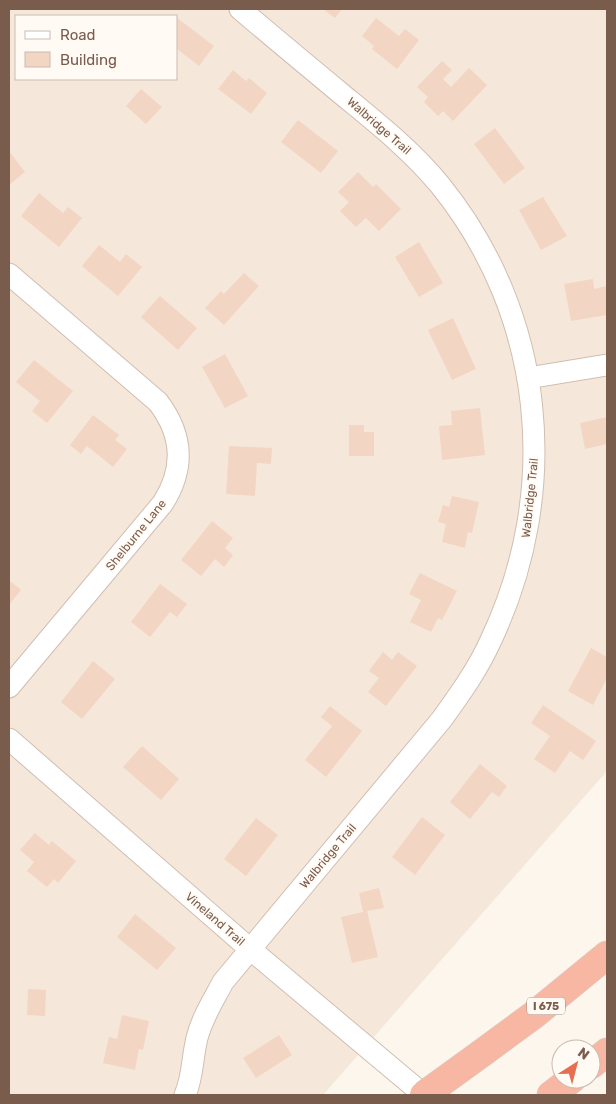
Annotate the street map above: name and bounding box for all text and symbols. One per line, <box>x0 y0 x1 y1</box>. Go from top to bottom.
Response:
legend <box>15 15 178 80</box>
text: Road <box>60 26 96 44</box>
text: Building <box>60 51 117 69</box>
street label: Walbridge Trail <box>344 94 414 158</box>
street label: Walbridge Trail <box>519 457 541 539</box>
street label: Shelburne Lane <box>103 496 169 573</box>
street label: Walbridge Trail <box>297 821 359 891</box>
street label: Vineland Trail <box>182 889 248 949</box>
road number: I 675 <box>527 998 565 1014</box>
north arrow <box>551 1039 601 1089</box>
text: N <box>574 1044 592 1064</box>

